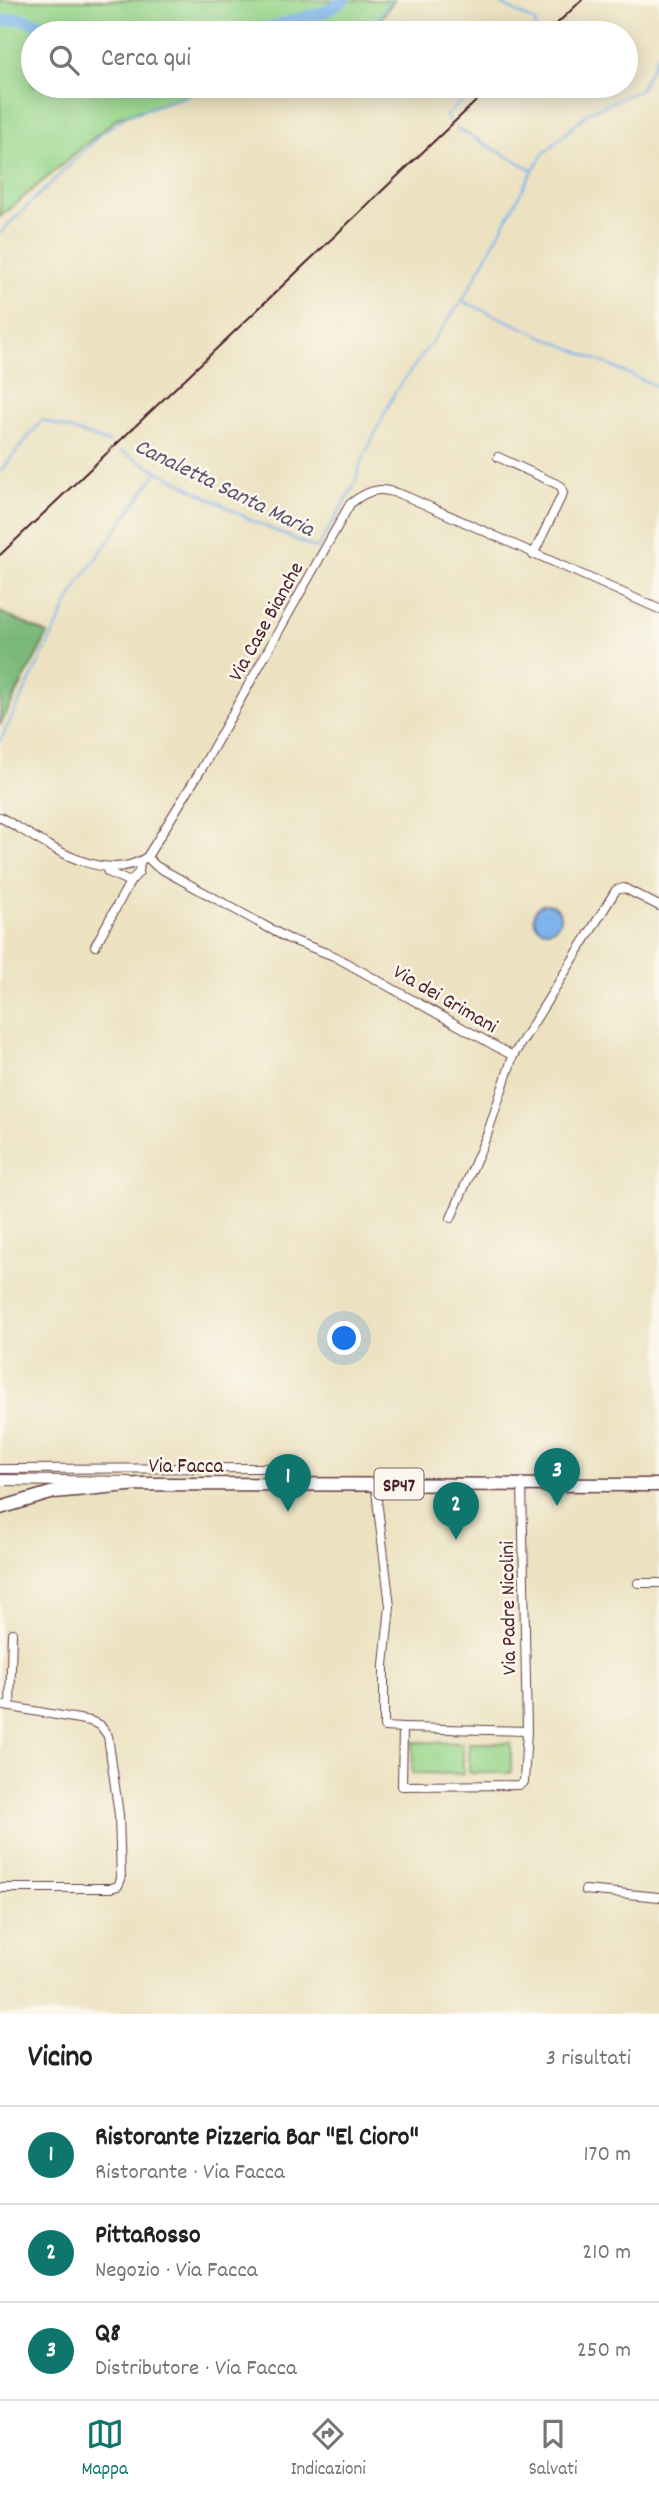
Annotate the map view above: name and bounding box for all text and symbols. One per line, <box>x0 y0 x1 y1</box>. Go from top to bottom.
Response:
search box <box>21 21 638 98</box>
icon: search <box>45 41 83 79</box>
text: Cerca qui <box>101 41 191 78</box>
water label: Canaletta Santa Maria <box>128 431 320 547</box>
street label: Via Case Bianche <box>222 557 313 688</box>
street label: Via dei Grimani <box>387 959 503 1043</box>
your location <box>327 1321 361 1355</box>
pin: 3 <box>534 1448 580 1506</box>
street label: Via Facca <box>149 1453 224 1483</box>
pin: 1 <box>265 1454 311 1512</box>
road number: SP47 <box>374 1468 424 1500</box>
pin: 2 <box>433 1482 479 1540</box>
street label: Via Padre Nicolini <box>494 1541 526 1675</box>
text: Vicino <box>28 2038 93 2081</box>
text: 3 risultati <box>546 2043 631 2076</box>
text: Ristorante Pizzeria Bar "El Cioro" <box>95 2120 419 2157</box>
text: 1 <box>48 2139 54 2172</box>
text: 170 m <box>584 2139 631 2172</box>
text: Ristorante · Via Facca <box>95 2157 285 2190</box>
text: PittaRosso <box>95 2218 201 2255</box>
text: 2 <box>46 2237 56 2270</box>
text: 210 m <box>582 2237 631 2270</box>
text: Negozio · Via Facca <box>95 2255 257 2288</box>
text: Q8 <box>95 2316 121 2353</box>
text: 3 <box>46 2335 56 2368</box>
text: 250 m <box>577 2335 631 2368</box>
text: Distributore · Via Facca <box>95 2353 297 2386</box>
tab: Mappa <box>81 2415 128 2484</box>
tab: Indicazioni <box>291 2415 366 2484</box>
tab: Salvati <box>528 2415 578 2484</box>

